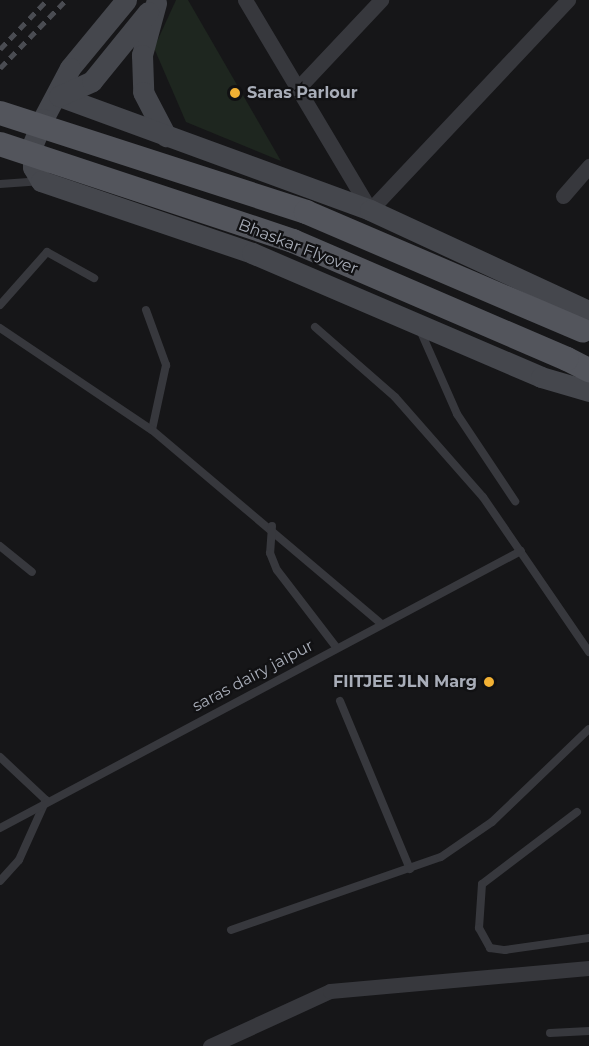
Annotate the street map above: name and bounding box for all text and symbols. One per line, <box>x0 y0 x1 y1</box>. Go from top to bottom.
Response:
place label: Saras Parlour <box>247 83 358 103</box>
marker: Saras Parlour <box>228 86 242 100</box>
street label: Bhaskar Flyover <box>235 215 361 279</box>
street label: saras dairy jaipur <box>189 636 317 716</box>
place label: FIITJEE JLN Marg <box>333 672 477 692</box>
marker: FIITJEE JLN Marg <box>482 675 496 689</box>

